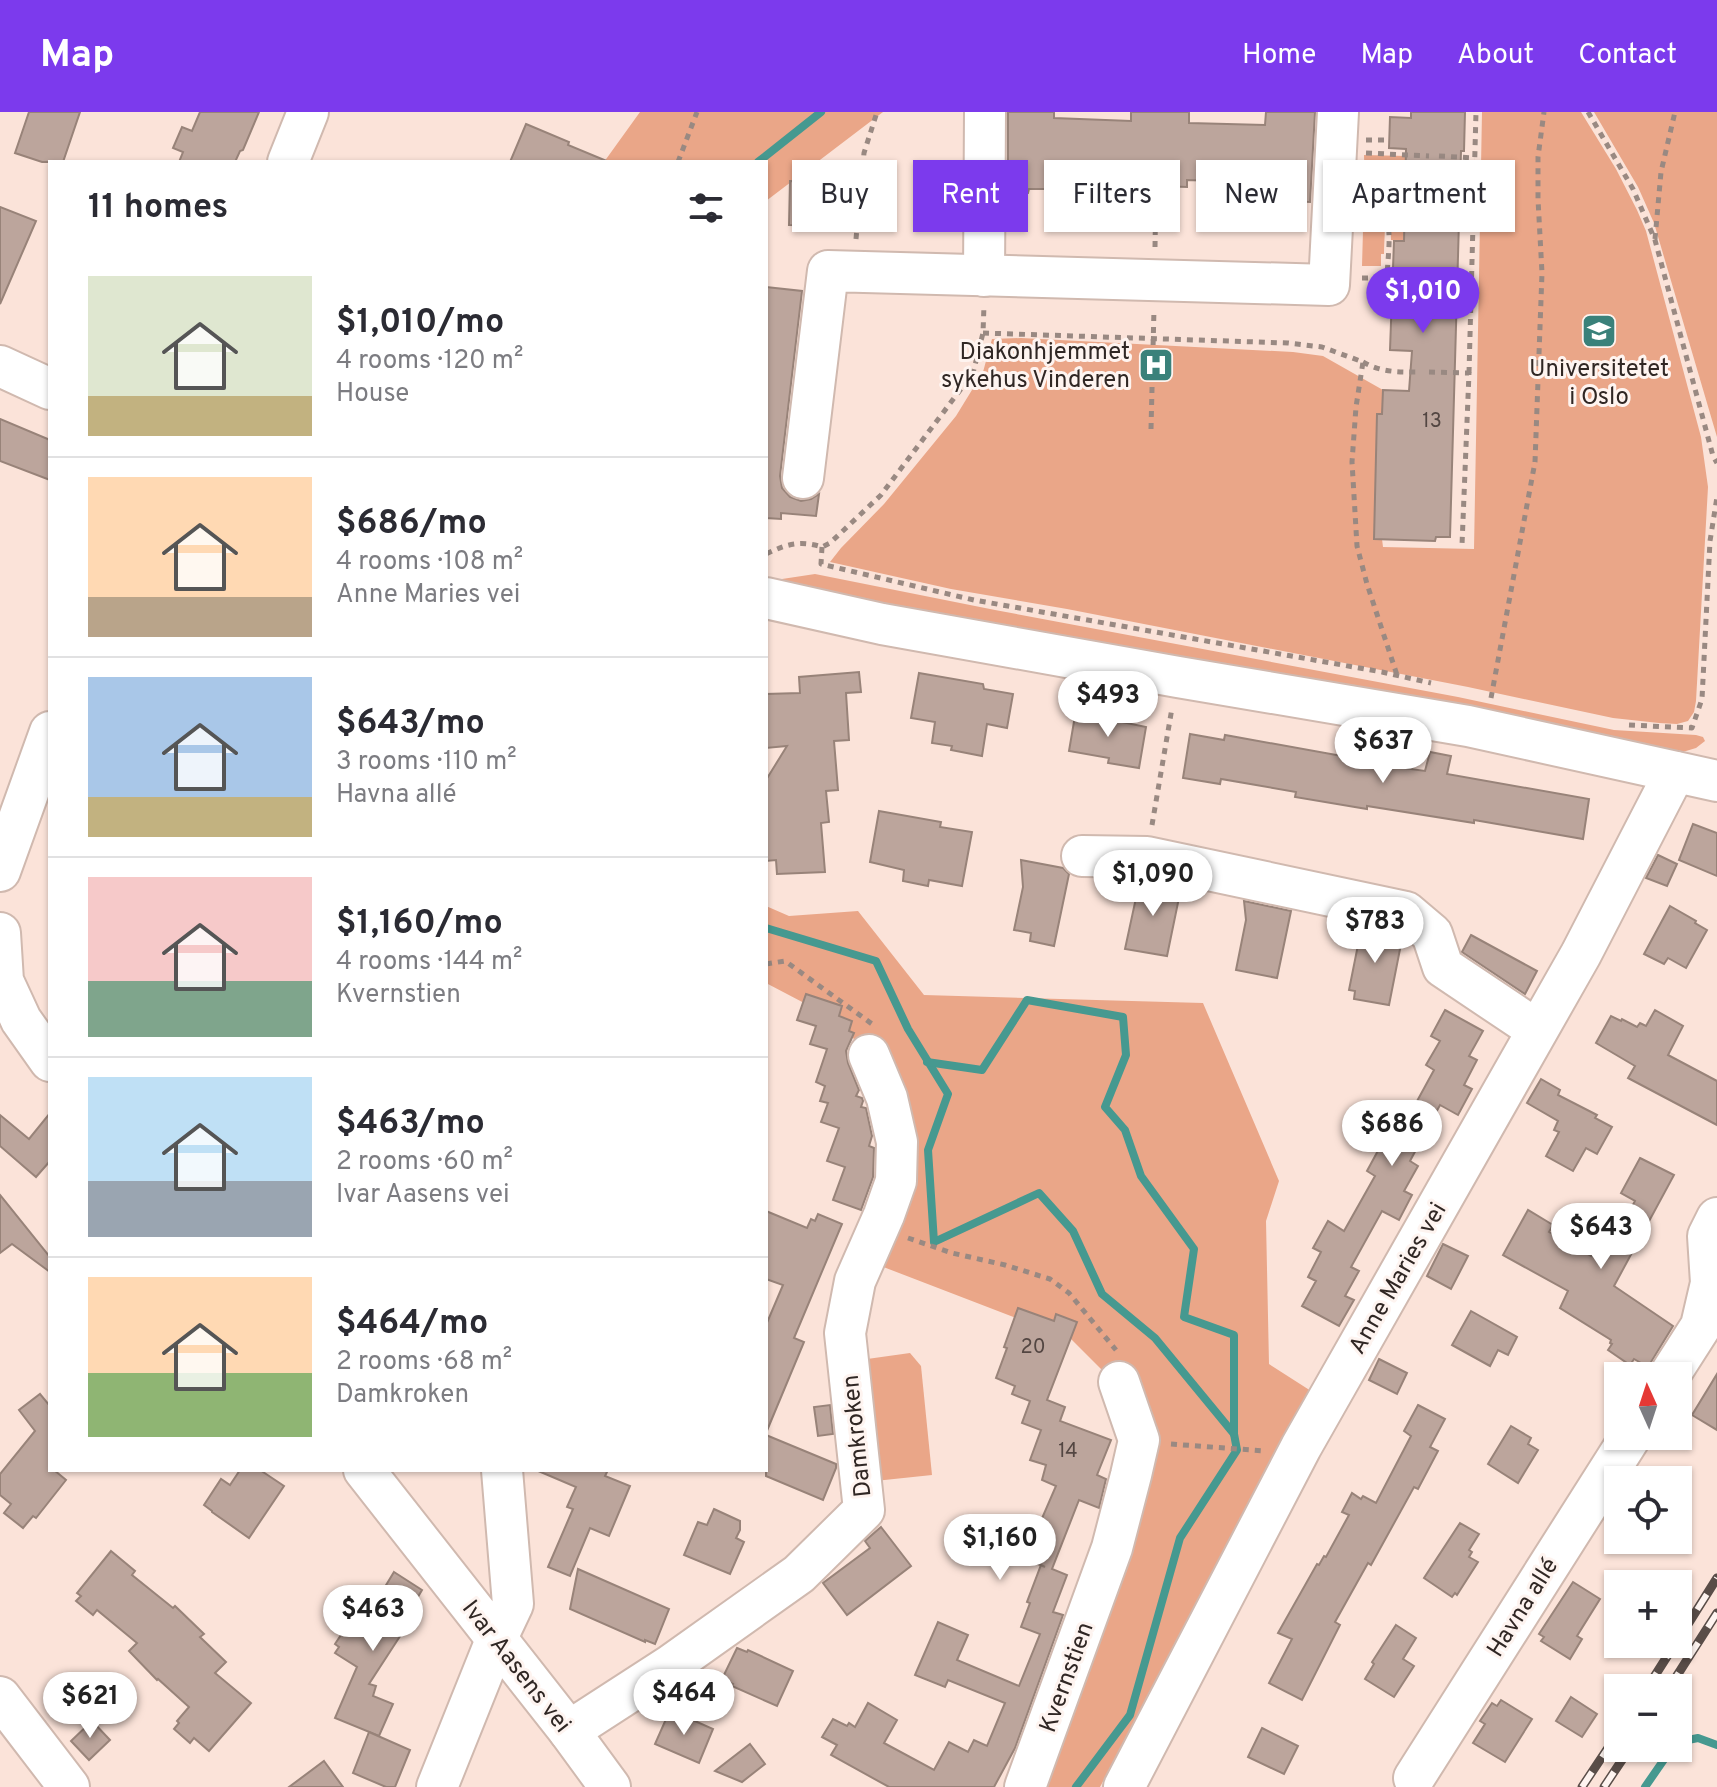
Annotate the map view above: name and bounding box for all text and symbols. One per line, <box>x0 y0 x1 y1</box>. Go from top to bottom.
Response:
text: Map <box>40 32 114 81</box>
text: Home <box>1242 38 1316 74</box>
text: Map <box>1360 38 1413 74</box>
text: About <box>1457 38 1534 74</box>
text: Contact <box>1578 38 1677 74</box>
chip: Buy <box>792 160 897 232</box>
chip: Rent <box>913 160 1028 232</box>
chip: Filters <box>1044 160 1180 232</box>
chip: New <box>1196 160 1307 232</box>
chip: Apartment <box>1323 160 1515 232</box>
icon: filters <box>684 186 728 230</box>
text: 11 homes <box>88 187 228 230</box>
pin: $1,010 <box>1358 267 1488 335</box>
text: $1,010 <box>1384 276 1462 309</box>
text: $1,010/mo <box>336 302 504 345</box>
icon: home <box>152 308 248 404</box>
school or university icon: Universitetet i Oslo <box>1580 312 1618 350</box>
place label: Diakonhjemmet sykehus Vinderen <box>941 338 1130 396</box>
text: 4 rooms · 120 m² <box>336 345 523 378</box>
hospital icon: Diakonhjemmet sykehus Vinderen <box>1137 346 1175 384</box>
place label: Universitetet i Oslo <box>1529 355 1669 413</box>
text: House <box>336 378 409 411</box>
house number: 13 <box>1422 409 1442 435</box>
text: $686/mo <box>336 503 487 546</box>
icon: home <box>152 509 248 605</box>
text: 4 rooms · 108 m² <box>336 546 523 579</box>
text: Anne Maries vei <box>336 579 520 612</box>
pin: $493 <box>1061 671 1155 739</box>
text: $493 <box>1076 680 1140 713</box>
text: $643/mo <box>336 703 485 746</box>
icon: home <box>152 709 248 805</box>
pin: $637 <box>1336 717 1430 785</box>
text: $637 <box>1353 726 1413 759</box>
text: 3 rooms · 110 m² <box>336 746 517 779</box>
text: Havna allé <box>336 779 456 812</box>
pin: $1,090 <box>1088 850 1218 918</box>
text: $1,090 <box>1111 859 1195 892</box>
pin: $783 <box>1328 897 1422 965</box>
text: $1,160/mo <box>336 903 503 946</box>
text: $783 <box>1345 906 1405 939</box>
icon: home <box>152 909 248 1005</box>
text: 4 rooms · 144 m² <box>336 946 522 979</box>
text: Kvernstien <box>336 979 461 1012</box>
pin: $686 <box>1345 1100 1439 1168</box>
text: $463/mo <box>336 1103 485 1146</box>
icon: home <box>152 1109 248 1205</box>
text: $686 <box>1360 1109 1424 1142</box>
text: 2 rooms · 60 m² <box>336 1146 513 1179</box>
text: Ivar Aasens vei <box>336 1179 510 1212</box>
street label: Anne Maries vei <box>1343 1198 1454 1360</box>
pin: $643 <box>1554 1203 1648 1271</box>
text: $643 <box>1569 1212 1633 1245</box>
text: $464/mo <box>336 1303 488 1346</box>
icon: home <box>152 1309 248 1405</box>
house number: 20 <box>1020 1335 1046 1361</box>
text: 2 rooms · 68 m² <box>336 1346 512 1379</box>
north arrow <box>1604 1362 1692 1450</box>
map controls <box>1604 1362 1692 1762</box>
street label: Damkroken <box>837 1373 879 1498</box>
text: Damkroken <box>336 1379 469 1412</box>
house number: 14 <box>1058 1439 1078 1465</box>
button: locate <box>1604 1466 1692 1554</box>
pin: $1,160 <box>935 1514 1065 1582</box>
text: $1,160 <box>962 1523 1038 1556</box>
street label: Havna allé <box>1482 1553 1566 1663</box>
button: + <box>1604 1570 1692 1658</box>
pin: $463 <box>326 1585 420 1653</box>
text: $463 <box>341 1594 405 1627</box>
street label: Ivar Aasens vei <box>454 1595 577 1740</box>
street label: Kvernstien <box>1034 1618 1102 1737</box>
pin: $464 <box>637 1669 731 1737</box>
pin: $621 <box>43 1672 137 1740</box>
button: − <box>1604 1674 1692 1762</box>
text: $464 <box>651 1678 717 1711</box>
text: $621 <box>61 1681 119 1714</box>

